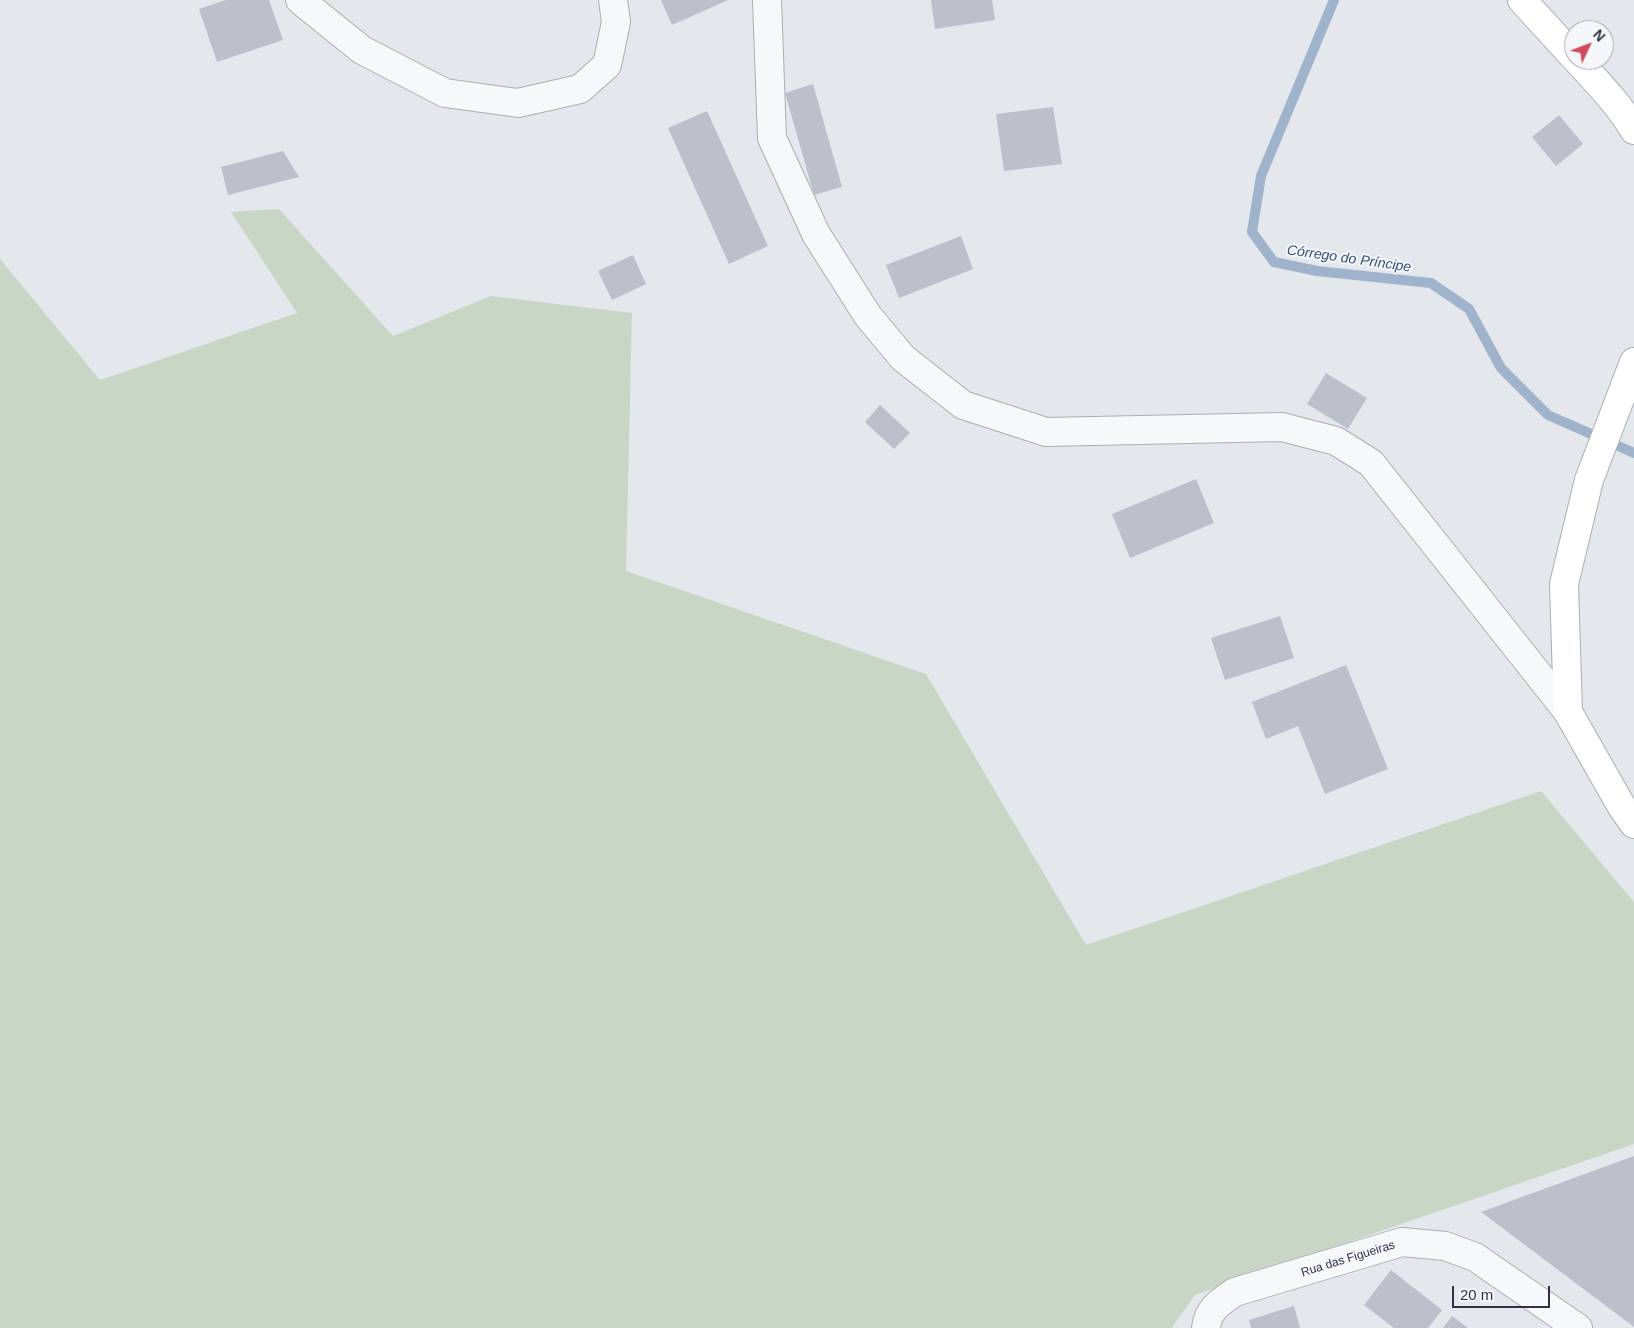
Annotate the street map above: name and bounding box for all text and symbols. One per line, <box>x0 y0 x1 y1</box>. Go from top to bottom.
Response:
north arrow <box>1564 20 1614 70</box>
text: N <box>1590 26 1609 45</box>
water label: Córrego do Príncipe <box>1286 242 1412 276</box>
street label: Rua das Figueiras <box>1299 1238 1397 1280</box>
scale bar <box>1454 1276 1552 1308</box>
text: 20 m <box>1460 1286 1493 1303</box>

